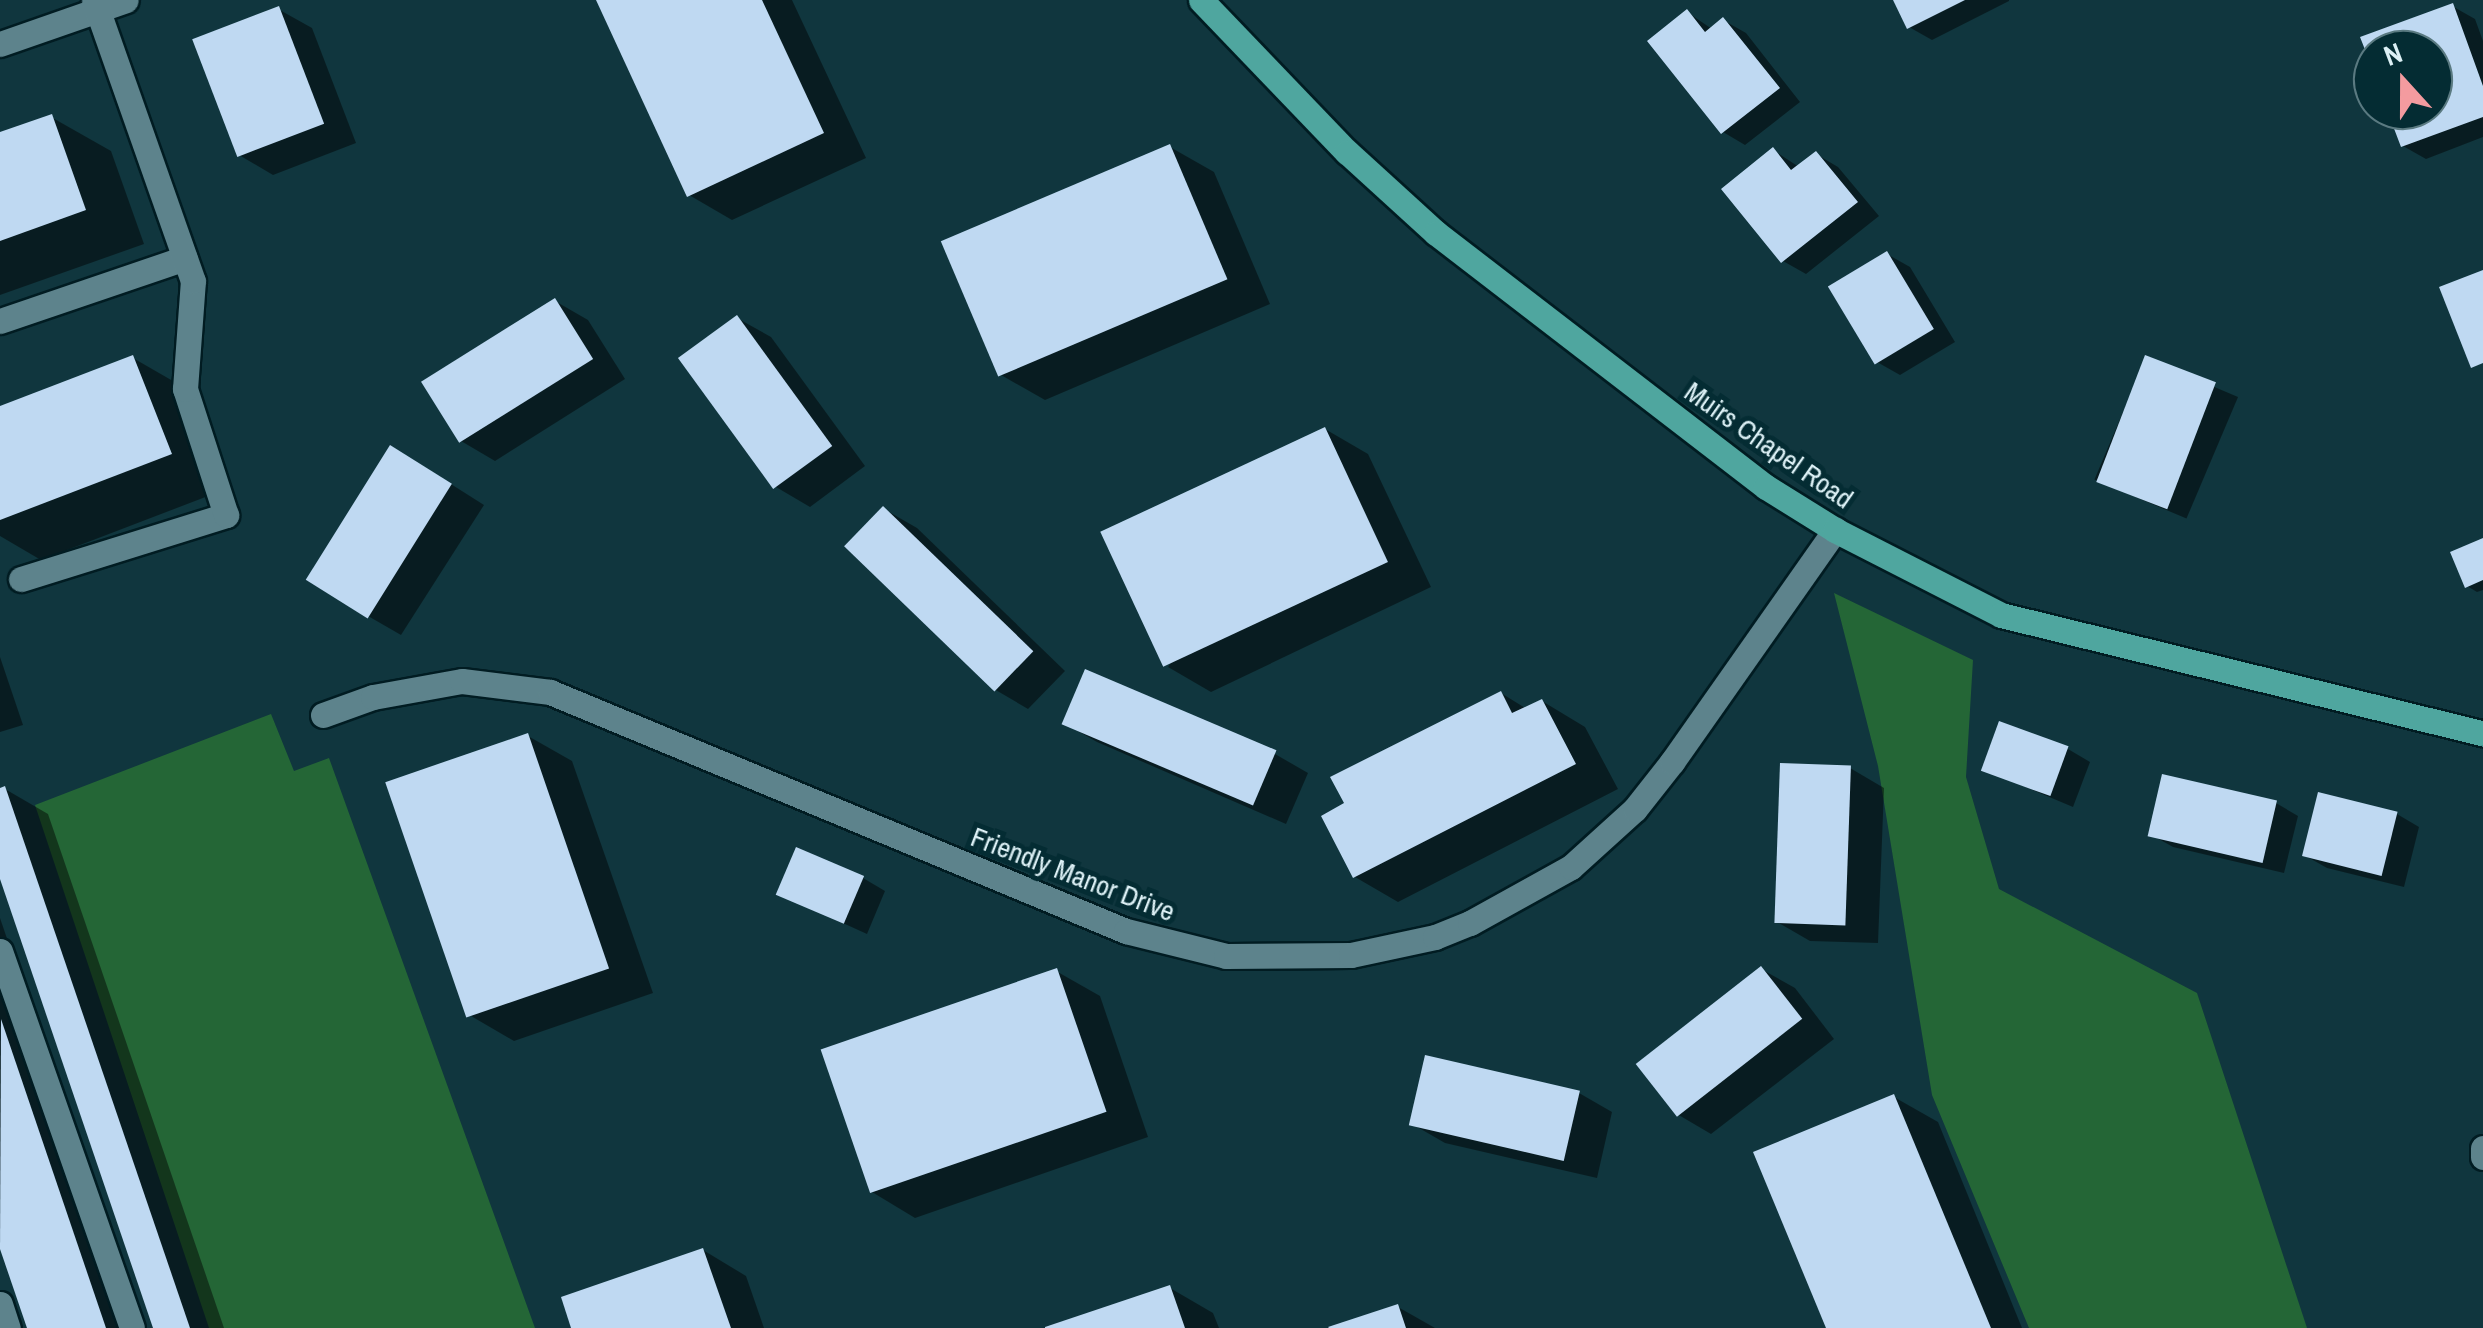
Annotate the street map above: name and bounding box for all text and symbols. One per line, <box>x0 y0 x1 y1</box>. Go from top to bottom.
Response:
north arrow <box>2353 30 2453 130</box>
text: N <box>2378 33 2408 75</box>
street label: Muirs Chapel Road <box>1678 375 1860 515</box>
street label: Friendly Manor Drive <box>966 820 1180 928</box>

